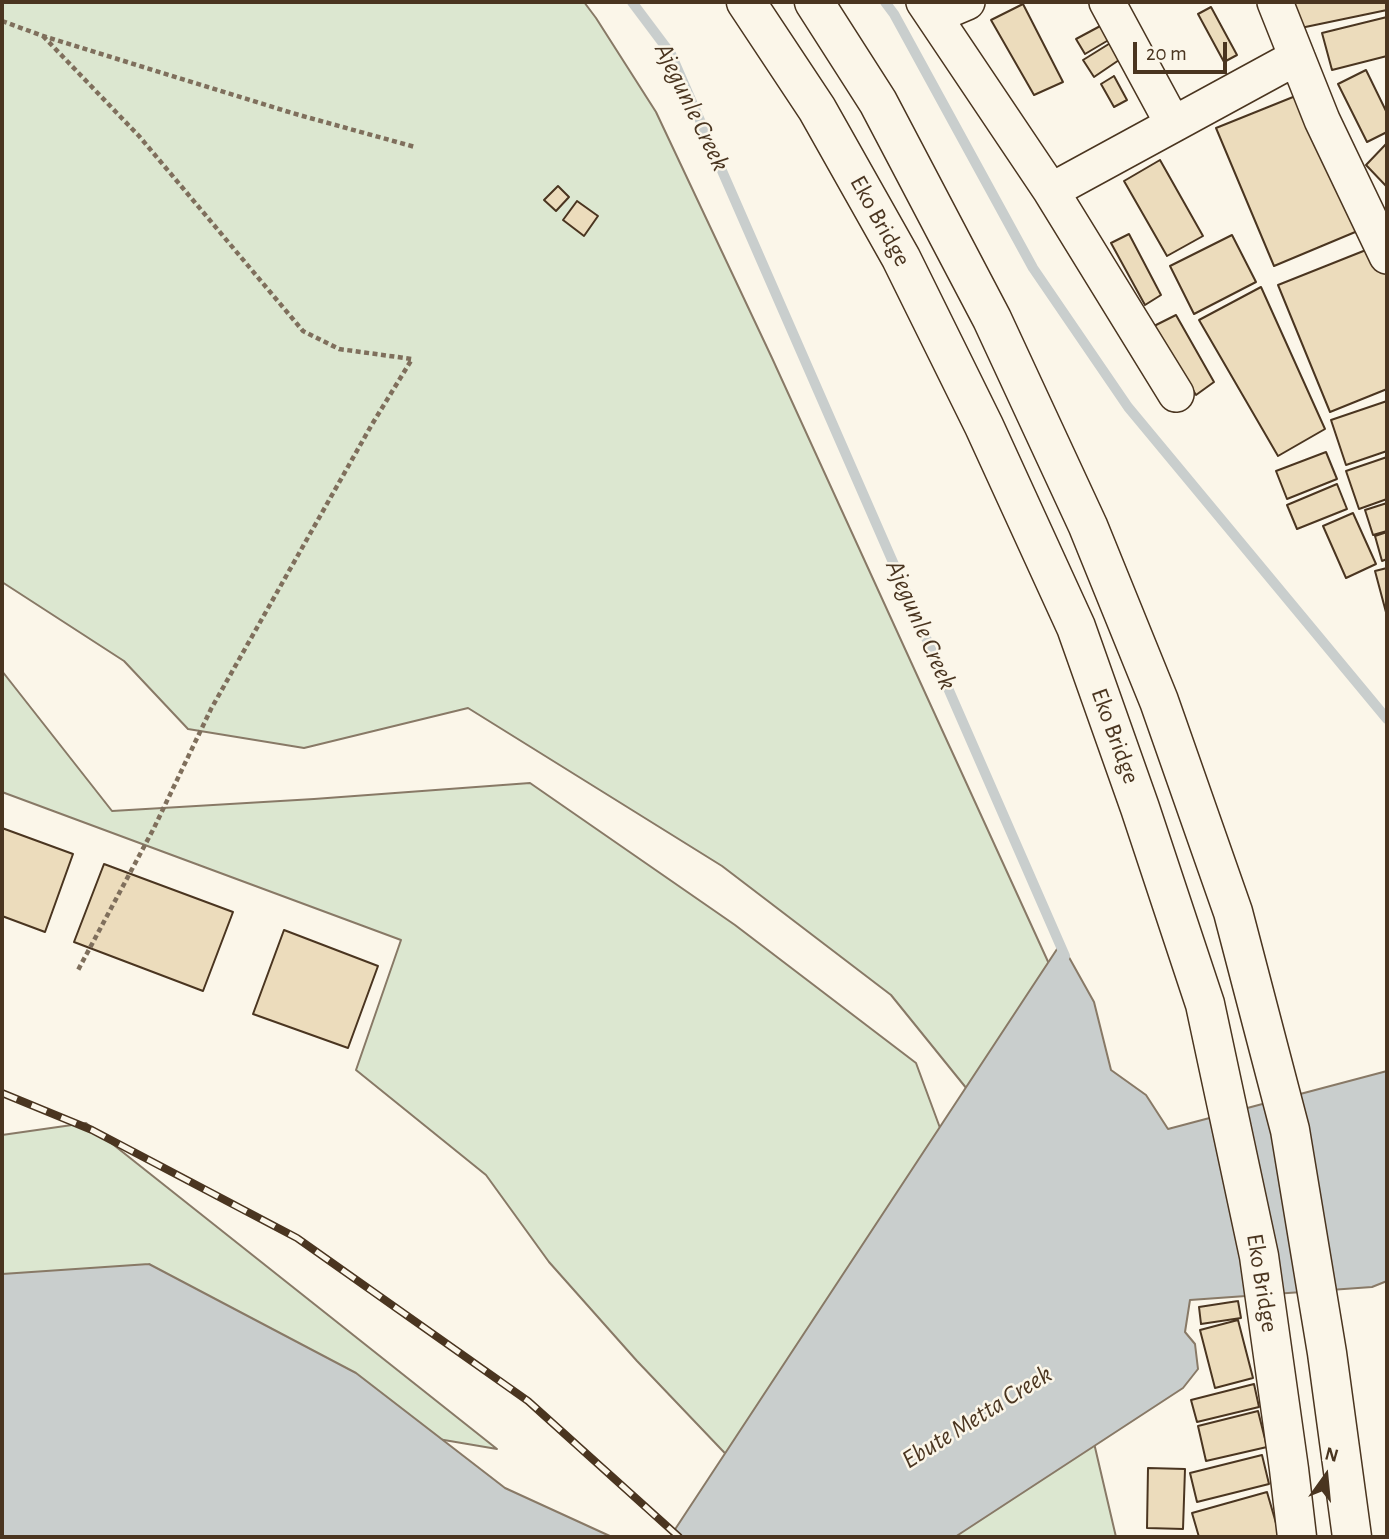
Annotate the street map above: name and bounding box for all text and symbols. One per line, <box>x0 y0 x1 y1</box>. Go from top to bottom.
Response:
scale bar <box>1137 28 1232 72</box>
water label: Ajegunle Creek <box>648 38 736 176</box>
text: 20 m <box>1146 43 1187 64</box>
street label: Eko Bridge <box>843 171 917 271</box>
water label: Ajegunle Creek <box>879 555 963 695</box>
street label: Eko Bridge <box>1084 684 1146 788</box>
street label: Eko Bridge <box>1240 1232 1284 1334</box>
water label: Ebute Metta Creek <box>896 1358 1058 1476</box>
north arrow <box>1291 1441 1361 1511</box>
text: N <box>1323 1444 1340 1466</box>

